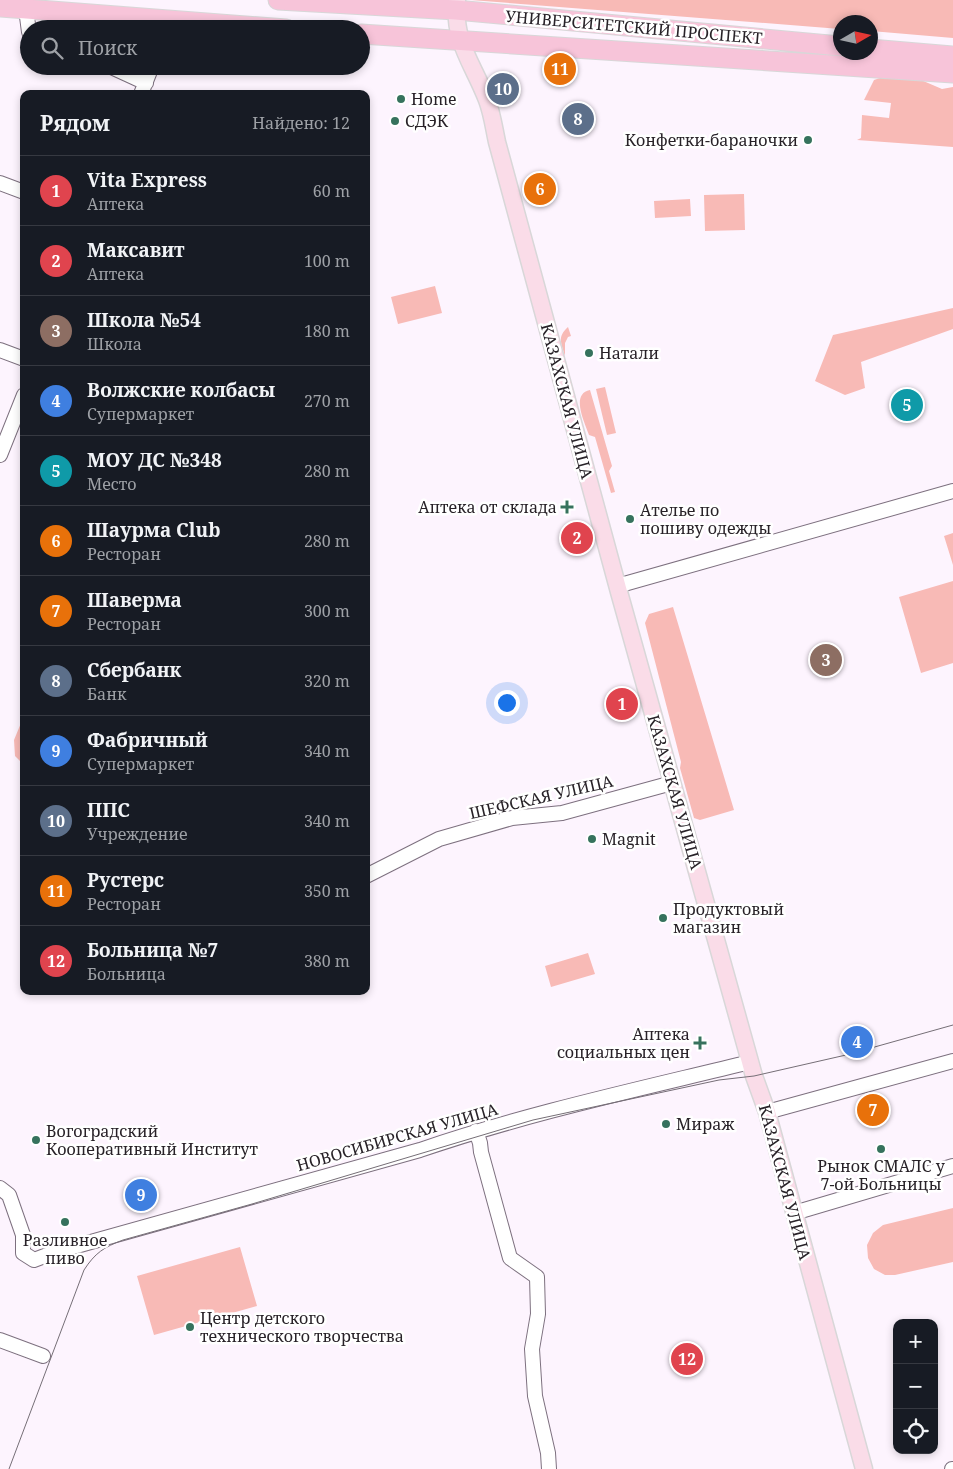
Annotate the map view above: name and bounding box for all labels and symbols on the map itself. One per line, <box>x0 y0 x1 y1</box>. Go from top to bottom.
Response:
street label: УНИВЕРСИТЕТСКИЙ ПРОСПЕКТ <box>505 5 763 49</box>
north arrow <box>833 15 878 60</box>
pin: 11 <box>544 50 576 88</box>
pin: 10 <box>487 70 519 108</box>
place label: Home <box>411 88 457 110</box>
marker: Home <box>395 93 407 105</box>
pin: 8 <box>562 100 594 138</box>
place label: СДЭК <box>405 110 449 132</box>
marker: СДЭК <box>389 115 401 127</box>
place label: Конфетки-бараночки <box>625 129 798 151</box>
marker: Конфетки-бараночки <box>802 134 814 146</box>
pin: 6 <box>524 170 556 208</box>
street label: КАЗАХСКАЯ УЛИЦА <box>536 321 599 482</box>
place label: Натали <box>599 342 659 364</box>
marker: Натали <box>583 347 595 359</box>
pin: 5 <box>891 386 923 424</box>
place label: Аптека от склада <box>418 496 557 518</box>
place label: Ателье по пошиву одежды <box>640 499 771 539</box>
marker: Аптека от склада <box>561 501 573 513</box>
marker: Ателье по пошиву одежды <box>624 513 636 525</box>
pin: 2 <box>561 519 593 557</box>
pin: 3 <box>810 641 842 679</box>
pin: 1 <box>606 685 638 723</box>
your location <box>494 690 520 716</box>
street label: КАЗАХСКАЯ УЛИЦА <box>642 712 708 873</box>
street label: ШЕФСКАЯ УЛИЦА <box>467 770 616 824</box>
place label: Magnit <box>602 828 656 850</box>
marker: Magnit <box>586 833 598 845</box>
place label: Продуктовый магазин <box>673 898 784 938</box>
marker: Продуктовый магазин <box>657 912 669 924</box>
place label: Аптека социальных цен <box>557 1023 690 1063</box>
pin: 4 <box>841 1023 873 1061</box>
marker: Аптека социальных цен <box>694 1037 706 1049</box>
pin: 7 <box>857 1091 889 1129</box>
street label: НОВОСИБИРСКАЯ УЛИЦА <box>294 1098 501 1176</box>
street label: КАЗАХСКАЯ УЛИЦА <box>754 1102 817 1263</box>
place label: Мираж <box>676 1113 734 1135</box>
marker: Мираж <box>660 1118 672 1130</box>
place label: Вогоградский Кооперативный Институт <box>46 1120 258 1160</box>
marker: Вогоградский Кооперативный Институт <box>30 1134 42 1146</box>
marker: Рынок СМАЛС у 7-ой Больницы <box>875 1143 887 1155</box>
place label: Рынок СМАЛС у 7-ой Больницы <box>817 1155 946 1195</box>
pin: 9 <box>125 1176 157 1214</box>
marker: Разливное пиво <box>59 1216 71 1228</box>
place label: Разливное пиво <box>23 1229 107 1269</box>
place label: Центр детского технического творчества <box>200 1307 404 1347</box>
marker: Центр детского технического творчества <box>184 1321 196 1333</box>
pin: 12 <box>671 1340 703 1378</box>

